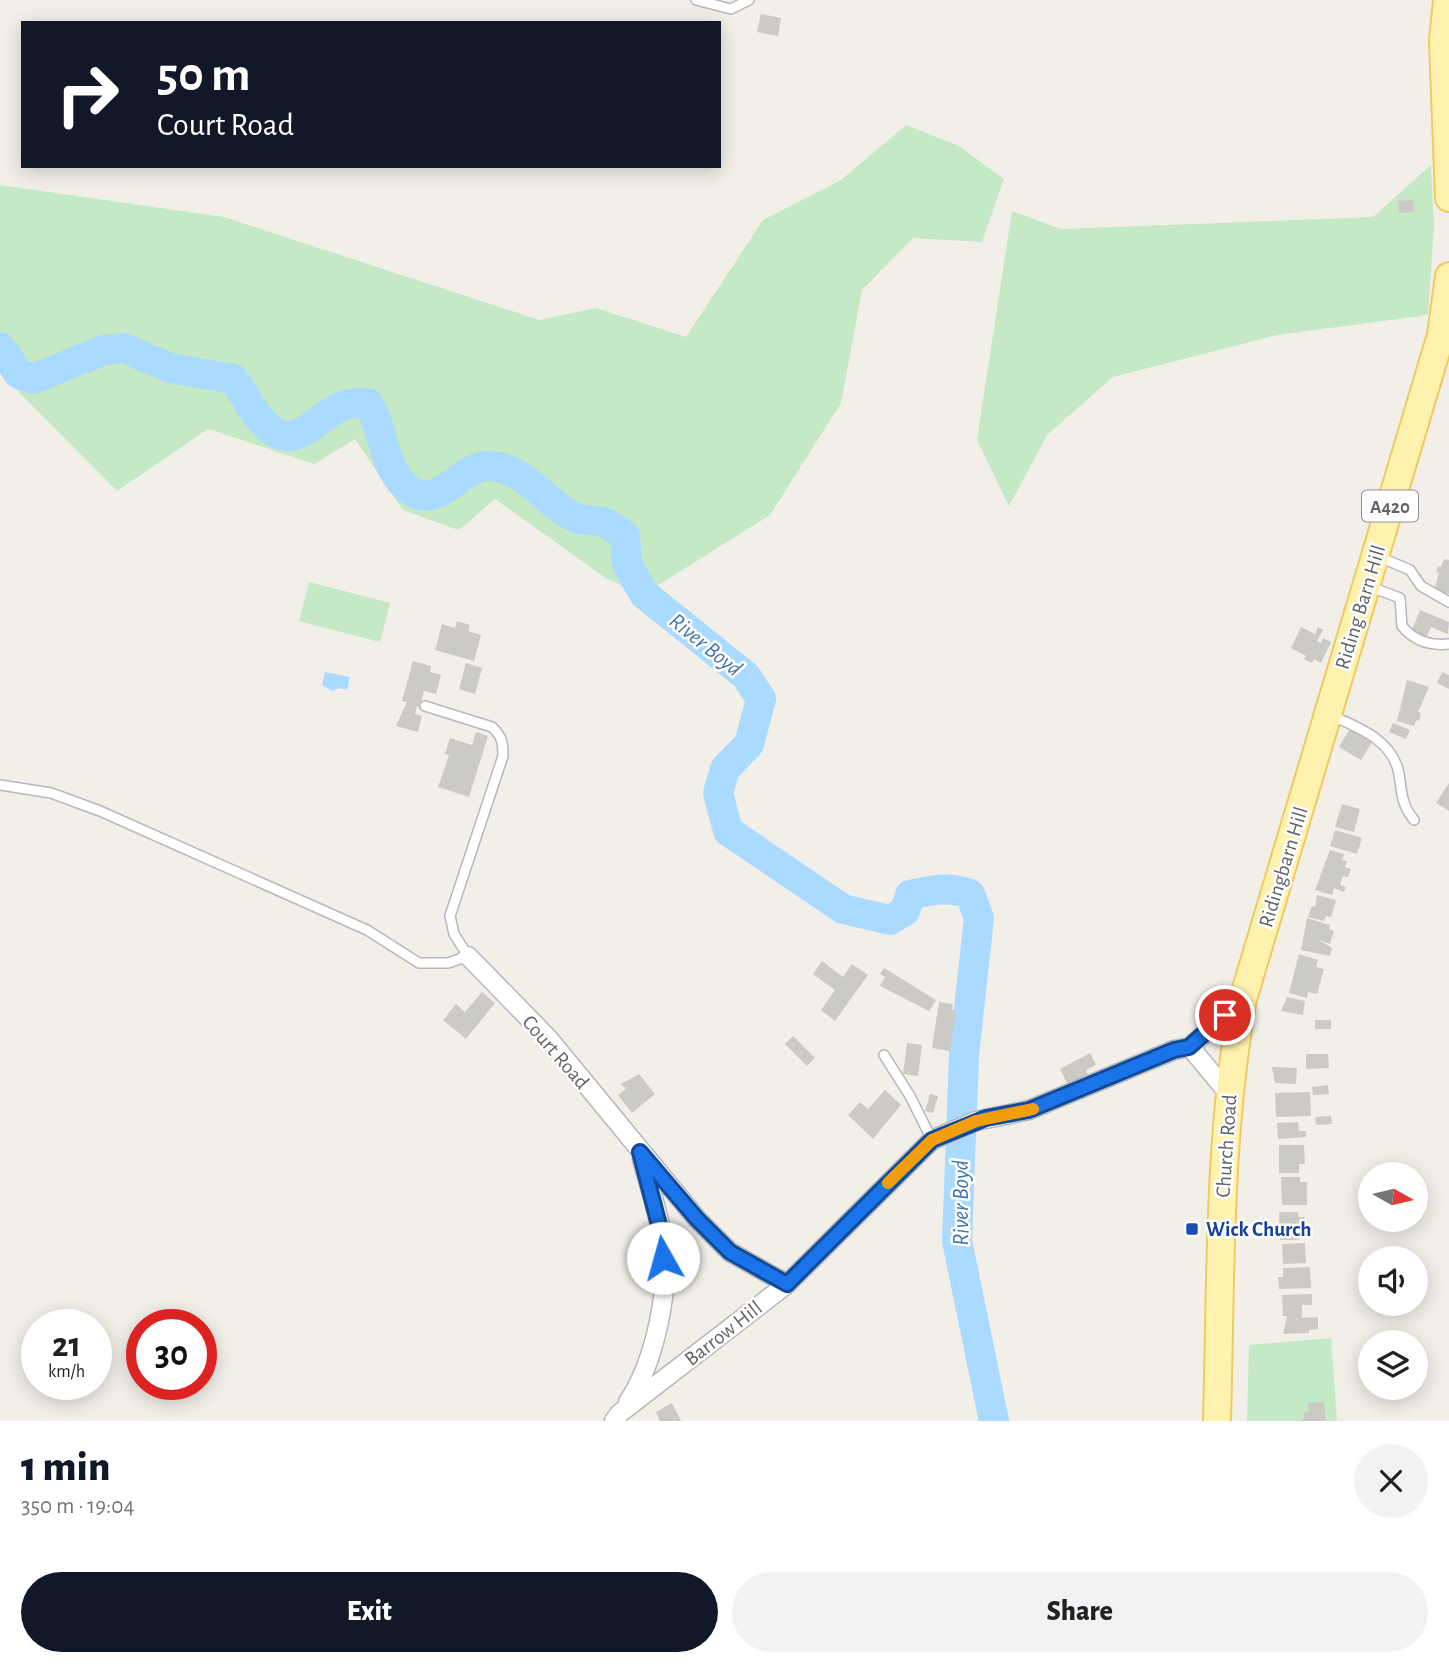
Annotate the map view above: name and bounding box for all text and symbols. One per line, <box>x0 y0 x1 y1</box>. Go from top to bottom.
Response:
icon: right <box>42 49 133 140</box>
text: 50 m <box>157 51 251 100</box>
text: Court Road <box>157 109 294 141</box>
road number: A420 <box>1362 491 1418 522</box>
street label: Riding Barn Hill <box>1332 542 1389 672</box>
water label: River Boyd <box>665 609 746 681</box>
street label: Ridingbarn Hill <box>1255 804 1312 930</box>
pin <box>1195 985 1255 1045</box>
icon: arrive <box>1206 996 1244 1034</box>
street label: Court Road <box>518 1011 593 1093</box>
street label: Church Road <box>1212 1094 1241 1198</box>
water label: River Boyd <box>950 1160 973 1246</box>
north arrow <box>1358 1162 1428 1232</box>
map controls <box>1358 1162 1428 1400</box>
place label: Wick Church <box>1206 1219 1311 1240</box>
position arrow <box>626 1221 700 1295</box>
marker: Wick Church <box>1184 1221 1200 1237</box>
button: sound <box>1358 1246 1428 1316</box>
street label: Barrow Hill <box>681 1297 766 1370</box>
speed limit sign: 30 <box>126 1309 217 1400</box>
text: 21 <box>52 1328 81 1363</box>
button: layers <box>1358 1330 1428 1400</box>
text: km/h <box>48 1363 85 1381</box>
button: close <box>1354 1444 1428 1518</box>
text: 1 min <box>21 1446 110 1488</box>
text: 350 m · 19:04 <box>21 1495 134 1518</box>
button: Exit <box>21 1572 718 1652</box>
button: Share <box>732 1572 1428 1652</box>

